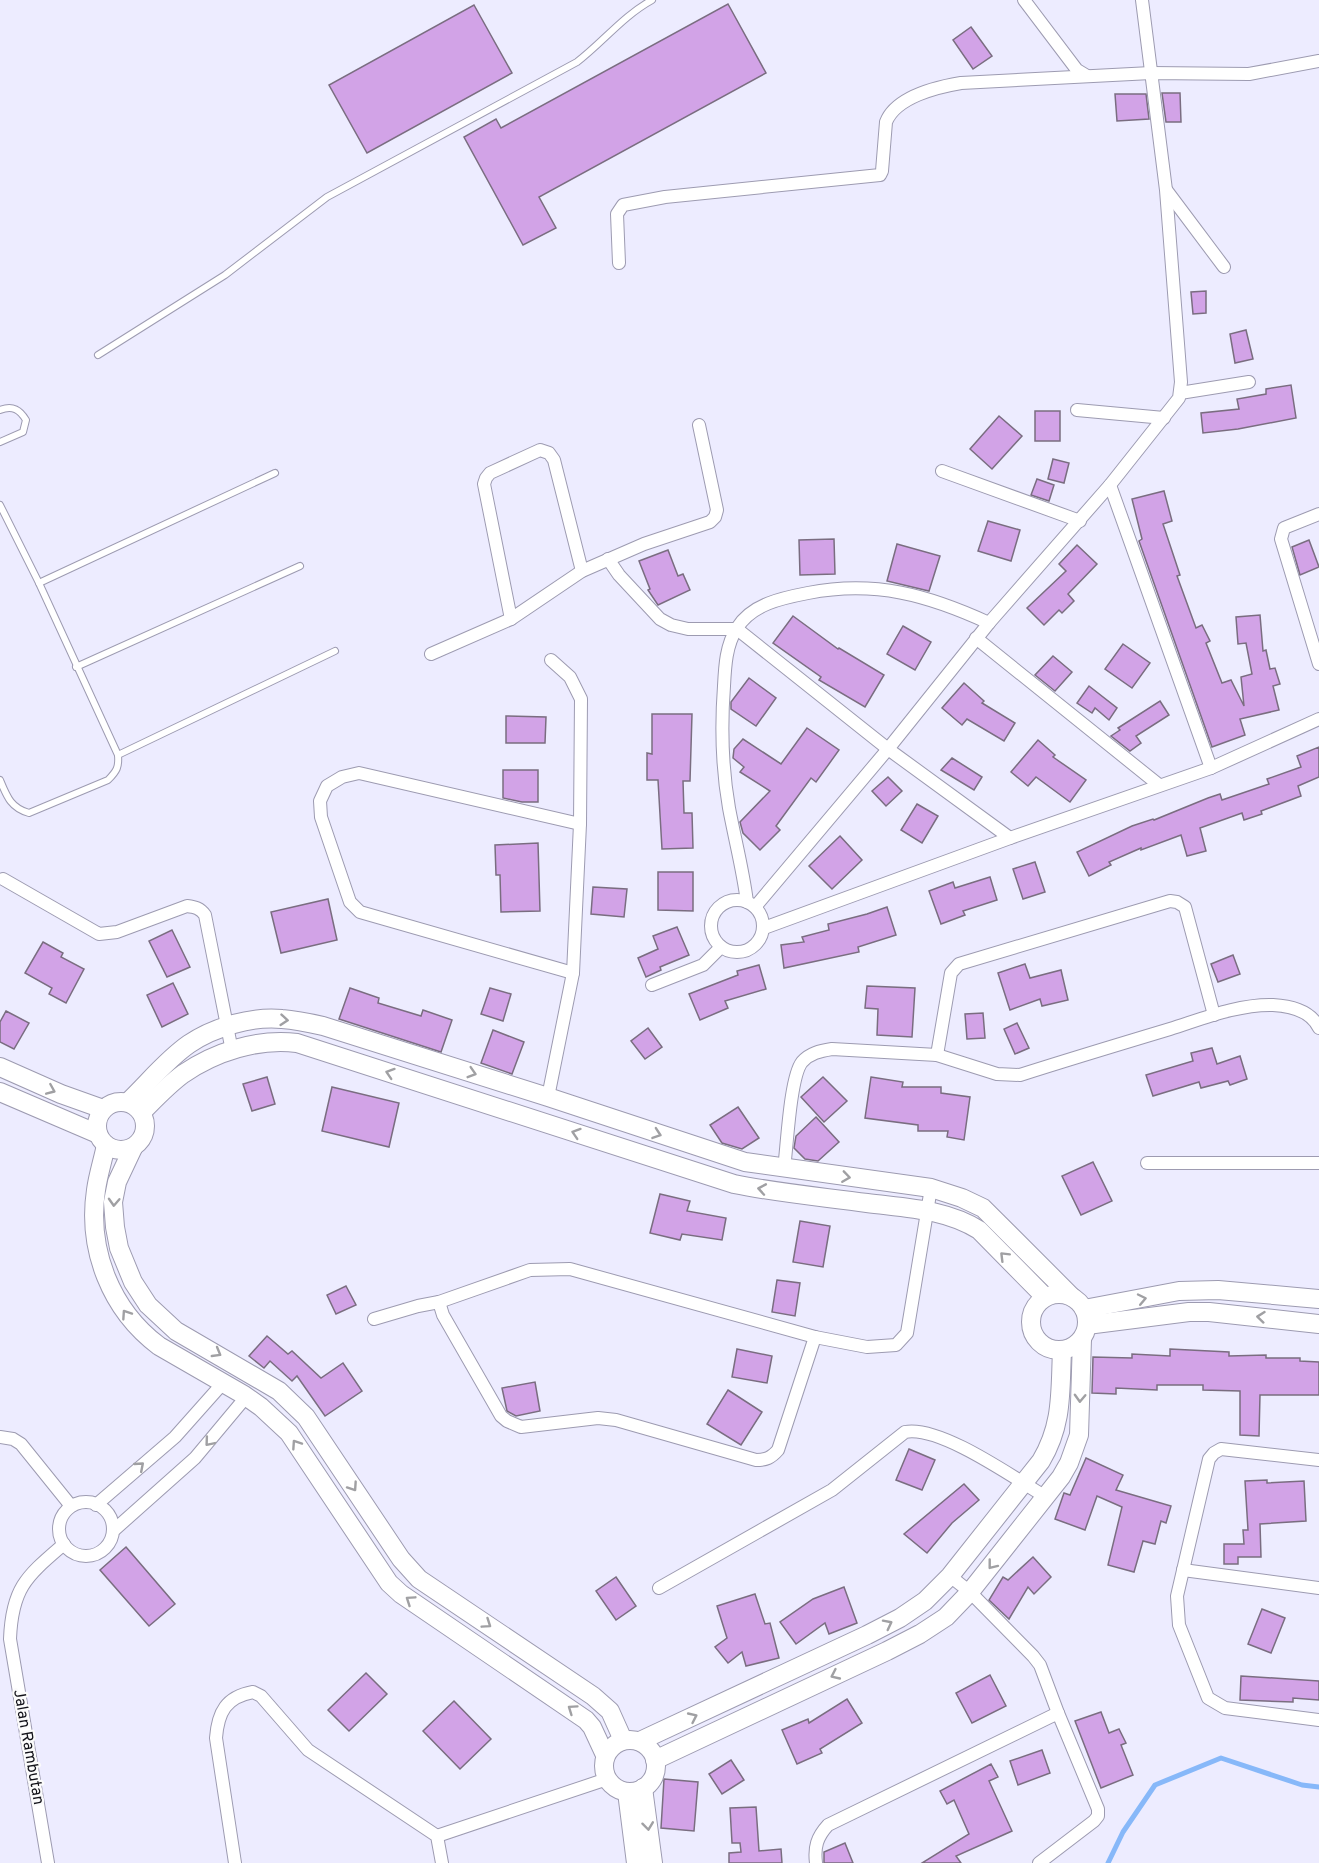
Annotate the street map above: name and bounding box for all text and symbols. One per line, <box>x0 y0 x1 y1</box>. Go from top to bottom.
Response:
one-way arrow <box>280 1013 289 1026</box>
one-way arrow <box>466 1066 477 1078</box>
one-way arrow <box>385 1068 396 1080</box>
one-way arrow <box>45 1083 56 1095</box>
one-way arrow <box>651 1126 662 1139</box>
one-way arrow <box>571 1128 582 1140</box>
one-way arrow <box>842 1171 851 1183</box>
one-way arrow <box>758 1183 768 1196</box>
one-way arrow <box>108 1198 121 1207</box>
one-way arrow <box>1001 1252 1012 1263</box>
one-way arrow <box>1136 1293 1146 1306</box>
one-way arrow <box>122 1310 133 1321</box>
one-way arrow <box>1256 1311 1265 1324</box>
one-way arrow <box>211 1346 221 1358</box>
one-way arrow <box>1074 1393 1086 1402</box>
one-way arrow <box>205 1435 216 1446</box>
one-way arrow <box>292 1439 303 1450</box>
one-way arrow <box>133 1463 144 1474</box>
one-way arrow <box>346 1481 357 1492</box>
one-way arrow <box>989 1558 1000 1569</box>
one-way arrow <box>406 1596 416 1608</box>
one-way arrow <box>481 1617 491 1629</box>
one-way arrow <box>882 1620 893 1632</box>
one-way arrow <box>831 1668 842 1680</box>
street label: Jalan Rambutan <box>8 1688 48 1806</box>
one-way arrow <box>567 1705 578 1716</box>
one-way arrow <box>686 1712 697 1724</box>
one-way arrow <box>642 1821 654 1830</box>

